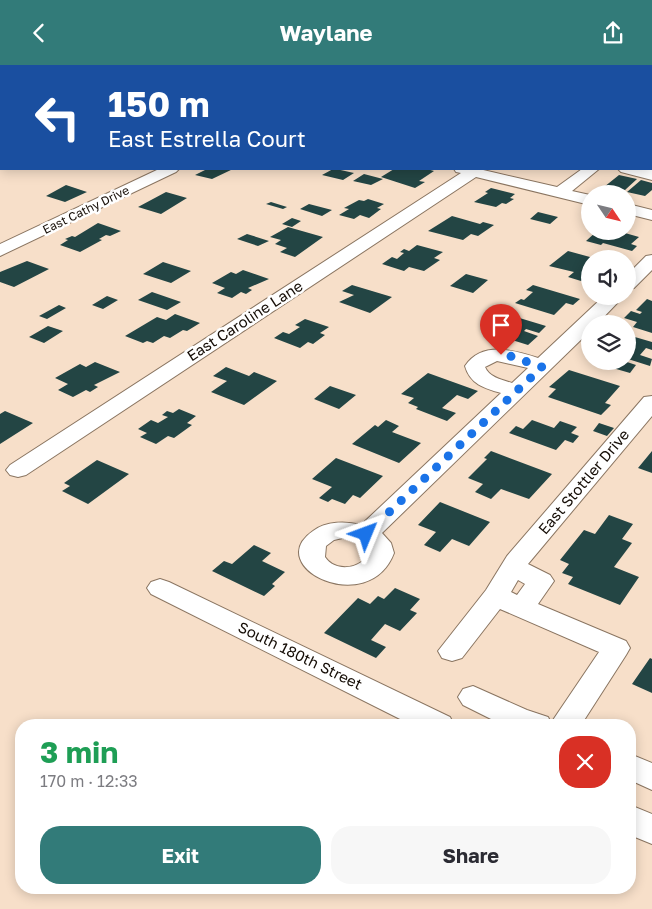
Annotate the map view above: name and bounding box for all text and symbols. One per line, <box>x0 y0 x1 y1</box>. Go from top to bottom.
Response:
icon: back <box>25 19 53 47</box>
text: Waylane <box>280 19 372 46</box>
icon: share <box>599 19 627 47</box>
text: 150 m <box>108 83 210 125</box>
icon: left <box>25 85 90 150</box>
text: East Estrella Court <box>108 125 306 152</box>
street label: East Cathy Drive <box>40 182 132 237</box>
north arrow <box>581 185 636 240</box>
map controls <box>581 185 636 370</box>
button: sound <box>581 250 636 305</box>
street label: East Caroline Lane <box>183 276 306 364</box>
pin <box>480 304 522 355</box>
icon: arrive <box>487 311 515 339</box>
button: layers <box>581 315 636 370</box>
street label: East Stottler Drive <box>534 425 633 537</box>
position arrow <box>339 507 391 559</box>
street label: South 180th Street <box>235 617 365 693</box>
text: 3 min <box>40 734 118 770</box>
button: close <box>559 736 611 788</box>
text: 170 m · 12:33 <box>40 771 138 791</box>
button: Exit <box>40 826 321 884</box>
button: Share <box>331 826 611 884</box>

